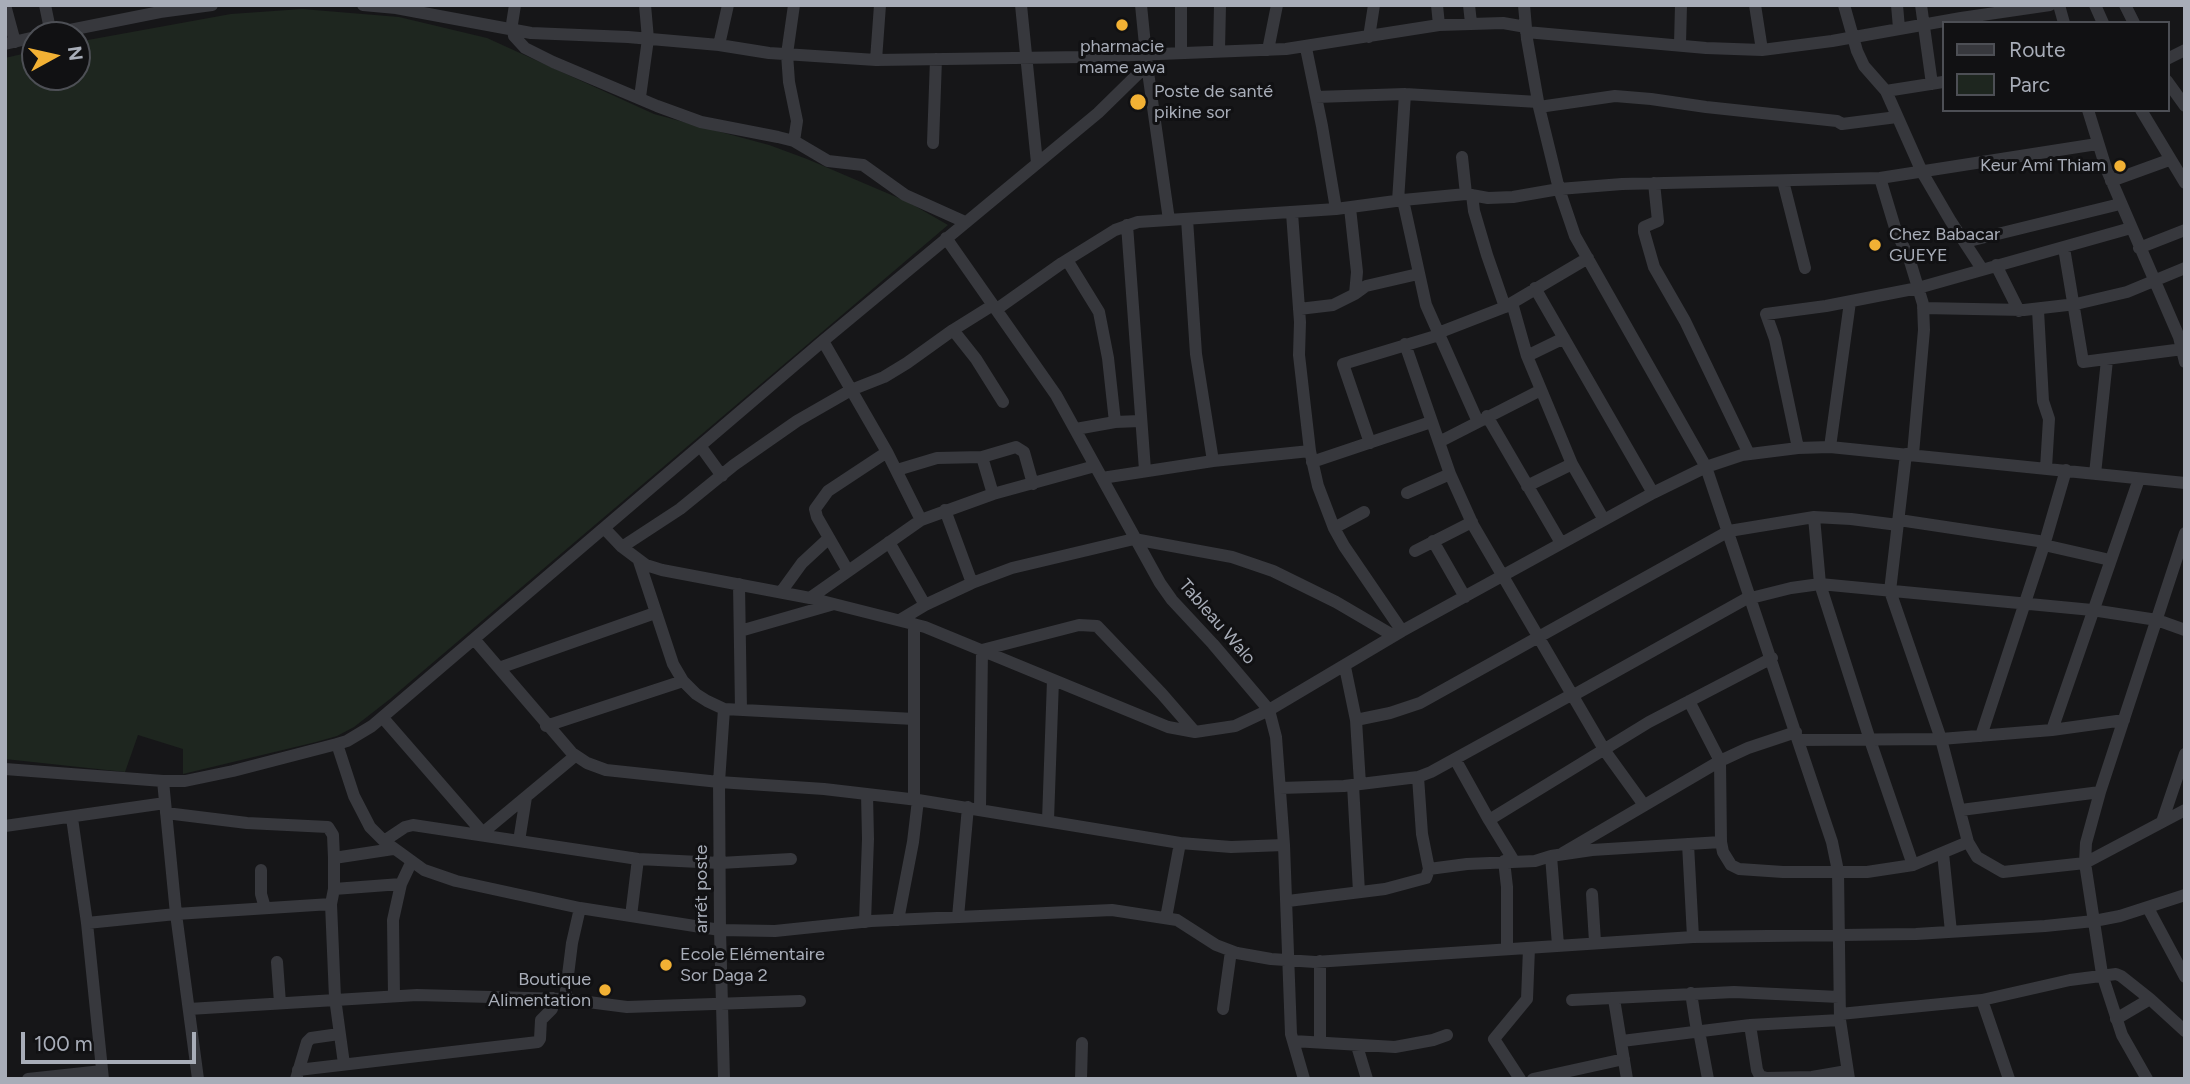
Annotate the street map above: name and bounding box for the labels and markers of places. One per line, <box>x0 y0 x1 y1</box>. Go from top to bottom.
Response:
marker: pharmacie mame awa <box>1114 17 1130 33</box>
place label: pharmacie mame awa <box>1079 36 1165 78</box>
place label: Poste de santé pikine sor <box>1154 81 1273 124</box>
marker: Poste de santé pikine sor <box>1128 92 1148 112</box>
place label: Keur Ami Thiam <box>1980 155 2106 177</box>
marker: Keur Ami Thiam <box>2112 158 2128 174</box>
place label: Chez Babacar GUEYE <box>1889 224 2000 266</box>
marker: Chez Babacar GUEYE <box>1867 237 1883 253</box>
place label: Ecole Elémentaire Sor Daga 2 <box>680 944 825 986</box>
marker: Ecole Elémentaire Sor Daga 2 <box>658 957 674 973</box>
place label: Boutique Alimentation <box>488 969 591 1012</box>
marker: Boutique Alimentation <box>597 982 613 998</box>

